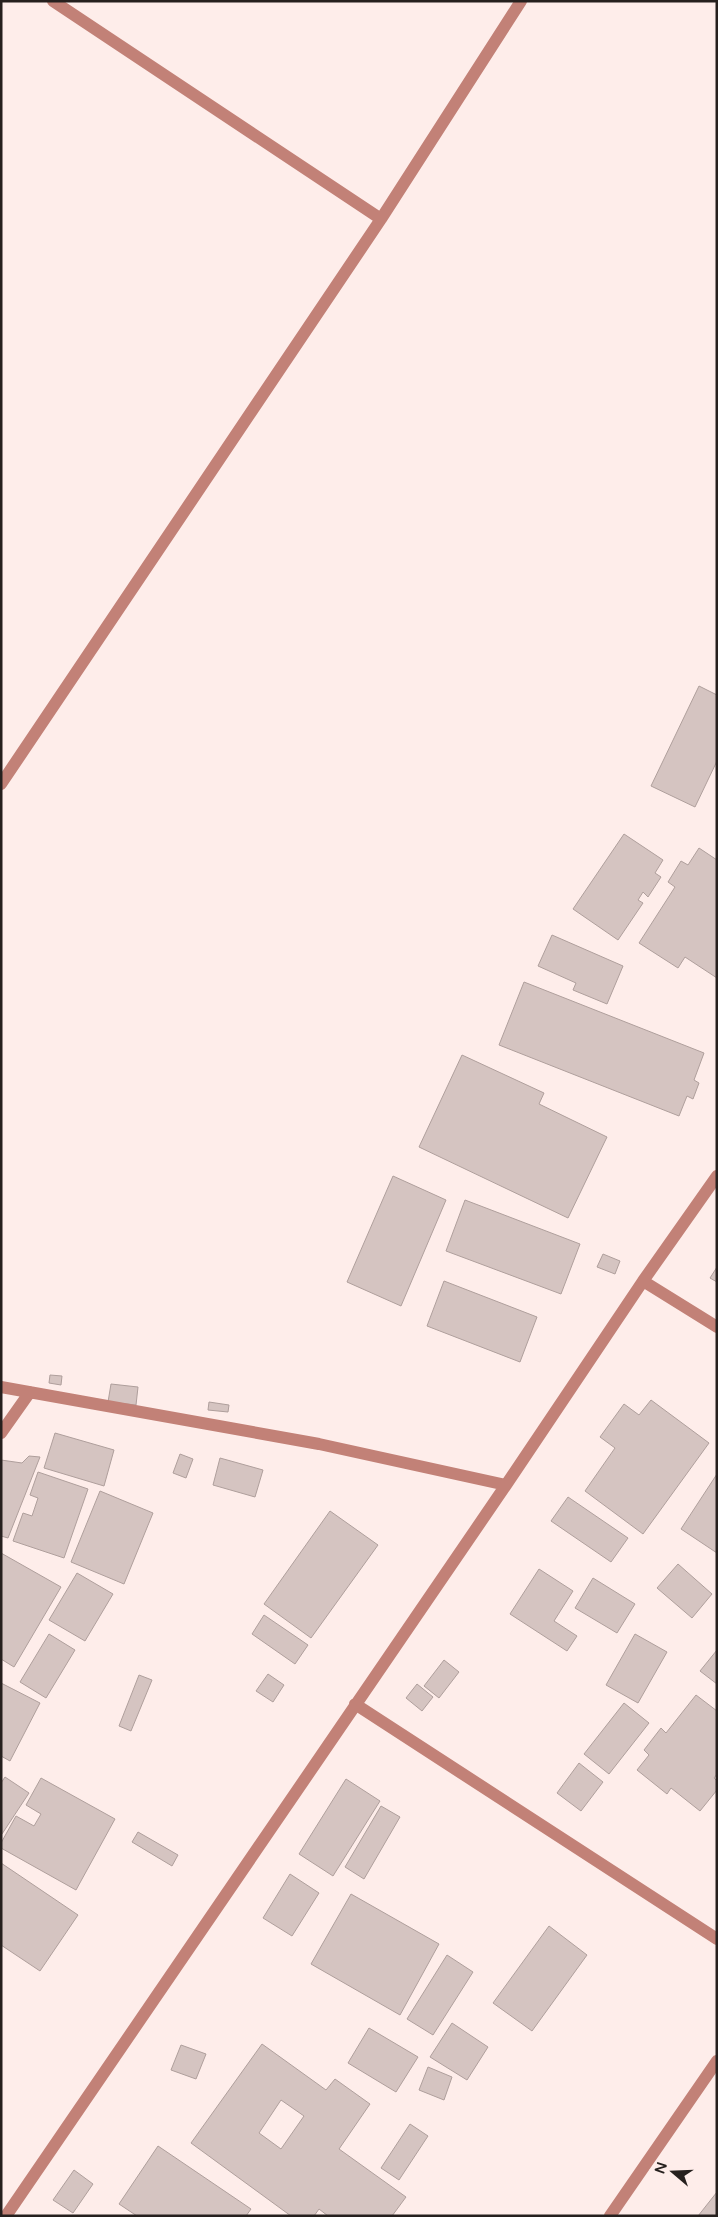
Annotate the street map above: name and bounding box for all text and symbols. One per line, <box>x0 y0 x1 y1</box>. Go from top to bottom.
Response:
north arrow <box>648 2147 698 2197</box>
text: N <box>651 2160 671 2176</box>

